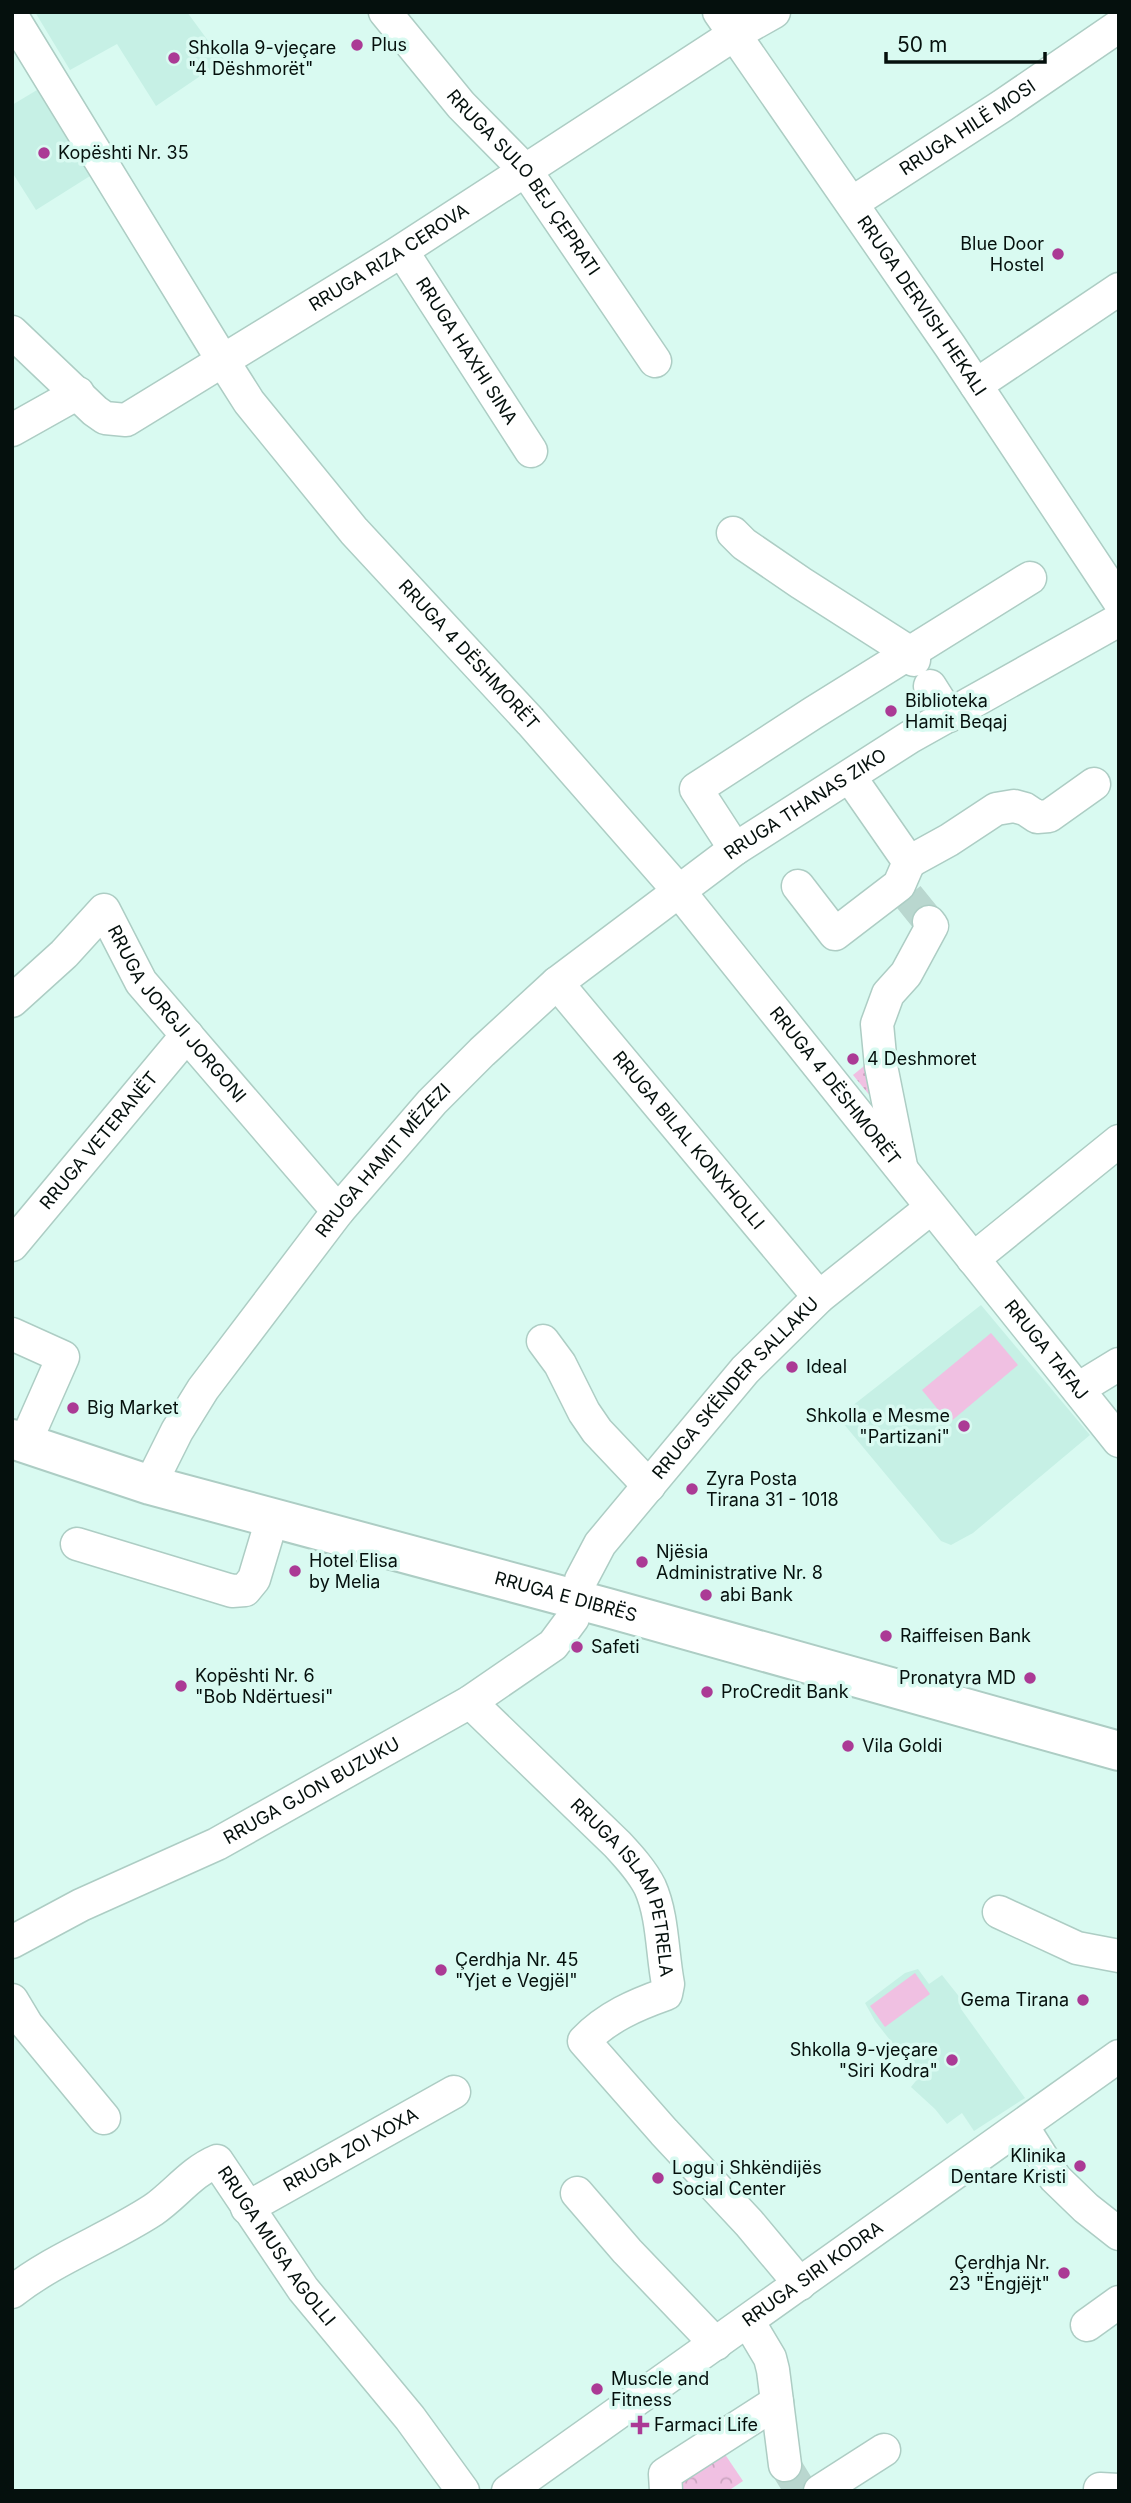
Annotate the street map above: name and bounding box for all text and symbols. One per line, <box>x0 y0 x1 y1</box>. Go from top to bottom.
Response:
scale bar <box>886 21 1045 65</box>
text: 50 m <box>897 32 947 57</box>
place label: Plus <box>371 34 407 55</box>
place label: Shkolla 9-vjeçare "4 Dëshmorët" <box>188 37 336 79</box>
marker: Plus <box>349 37 365 53</box>
marker: Shkolla 9-vjeçare "4 Dëshmorët" <box>166 50 182 66</box>
street label: RRUGA HILË MOSI <box>896 75 1039 179</box>
street label: RRUGA SULO BEJ ÇEPRATI <box>443 85 605 279</box>
place label: Kopështi Nr. 35 <box>58 142 189 163</box>
marker: Kopështi Nr. 35 <box>36 145 52 161</box>
street label: RRUGA RIZA CEROVA <box>305 199 472 315</box>
street label: RRUGA DERVISH HEKALI <box>853 212 991 399</box>
place label: Blue Door Hostel <box>960 233 1044 275</box>
marker: Blue Door Hostel <box>1050 246 1066 262</box>
street label: RRUGA HAXHI SINA <box>412 273 522 428</box>
street label: RRUGA 4 DËSHMORËT <box>395 575 544 734</box>
place label: Biblioteka Hamit Beqaj <box>905 690 1007 732</box>
marker: Biblioteka Hamit Beqaj <box>883 703 899 719</box>
street label: RRUGA THANAS ZIKO <box>720 744 890 864</box>
street label: RRUGA JORGJI JORGONI <box>104 922 251 1106</box>
street label: RRUGA 4 DËSHMORËT <box>766 1002 905 1169</box>
street label: RRUGA BILAL KONXHOLLI <box>609 1047 769 1233</box>
place label: 4 Deshmoret <box>867 1048 977 1069</box>
marker: 4 Deshmoret <box>845 1051 861 1067</box>
street label: RRUGA VETERANËT <box>35 1067 162 1213</box>
street label: RRUGA HAMIT MËZEZI <box>311 1079 455 1241</box>
street label: RRUGA SKËNDER SALLAKU <box>648 1293 823 1483</box>
street label: RRUGA TAFAJ <box>1000 1296 1093 1404</box>
place label: Ideal <box>806 1356 847 1377</box>
marker: Ideal <box>784 1359 800 1375</box>
place label: Big Market <box>87 1397 179 1418</box>
marker: Big Market <box>65 1400 81 1416</box>
place label: Shkolla e Mesme "Partizani" <box>806 1405 950 1447</box>
marker: Shkolla e Mesme "Partizani" <box>956 1418 972 1434</box>
place label: Zyra Posta Tirana 31 - 1018 <box>706 1468 839 1510</box>
marker: Zyra Posta Tirana 31 - 1018 <box>684 1481 700 1497</box>
place label: Njësia Administrative Nr. 8 <box>656 1541 823 1583</box>
place label: Hotel Elisa by Melia <box>309 1550 398 1592</box>
marker: Njësia Administrative Nr. 8 <box>634 1554 650 1570</box>
marker: Hotel Elisa by Melia <box>287 1563 303 1579</box>
street label: RRUGA E DIBRËS <box>492 1567 639 1626</box>
place label: abi Bank <box>720 1584 793 1605</box>
marker: abi Bank <box>698 1587 714 1603</box>
place label: Raiffeisen Bank <box>900 1625 1031 1646</box>
marker: Raiffeisen Bank <box>878 1628 894 1644</box>
place label: Safeti <box>591 1636 640 1657</box>
marker: Safeti <box>569 1639 585 1655</box>
place label: Kopështi Nr. 6 "Bob Ndërtuesi" <box>195 1665 333 1707</box>
place label: Pronatyra MD <box>899 1667 1016 1688</box>
marker: Pronatyra MD <box>1022 1670 1038 1686</box>
marker: Kopështi Nr. 6 "Bob Ndërtuesi" <box>173 1678 189 1694</box>
place label: ProCredit Bank <box>721 1681 849 1702</box>
marker: ProCredit Bank <box>699 1684 715 1700</box>
street label: RRUGA GJON BUZUKU <box>220 1733 403 1848</box>
place label: Vila Goldi <box>862 1735 942 1756</box>
marker: Vila Goldi <box>840 1738 856 1754</box>
street label: RRUGA ISLAM PETRELA <box>566 1794 678 1978</box>
place label: Çerdhja Nr. 45 "Yjet e Vegjël" <box>455 1949 578 1991</box>
marker: Çerdhja Nr. 45 "Yjet e Vegjël" <box>433 1962 449 1978</box>
place label: Gema Tirana <box>961 1989 1069 2010</box>
marker: Gema Tirana <box>1075 1992 1091 2008</box>
place label: Shkolla 9-vjeçare "Siri Kodra" <box>790 2039 938 2081</box>
marker: Shkolla 9-vjeçare "Siri Kodra" <box>944 2052 960 2068</box>
street label: RRUGA ZOI XOXA <box>280 2103 422 2195</box>
place label: Klinika Dentare Kristi <box>951 2145 1066 2187</box>
place label: Logu i Shkëndijës Social Center <box>672 2157 822 2199</box>
marker: Klinika Dentare Kristi <box>1072 2158 1088 2174</box>
street label: RRUGA MUSA AGOLLI <box>214 2162 340 2330</box>
marker: Logu i Shkëndijës Social Center <box>650 2170 666 2186</box>
street label: RRUGA SIRI KODRA <box>738 2217 887 2331</box>
place label: Çerdhja Nr. 23 "Ëngjëjt" <box>948 2252 1050 2294</box>
marker: Çerdhja Nr. 23 "Ëngjëjt" <box>1056 2265 1072 2281</box>
place label: Muscle and Fitness <box>611 2368 709 2410</box>
marker: Muscle and Fitness <box>589 2381 605 2397</box>
place label: Farmaci Life <box>654 2414 758 2435</box>
marker: Farmaci Life <box>632 2417 648 2433</box>

